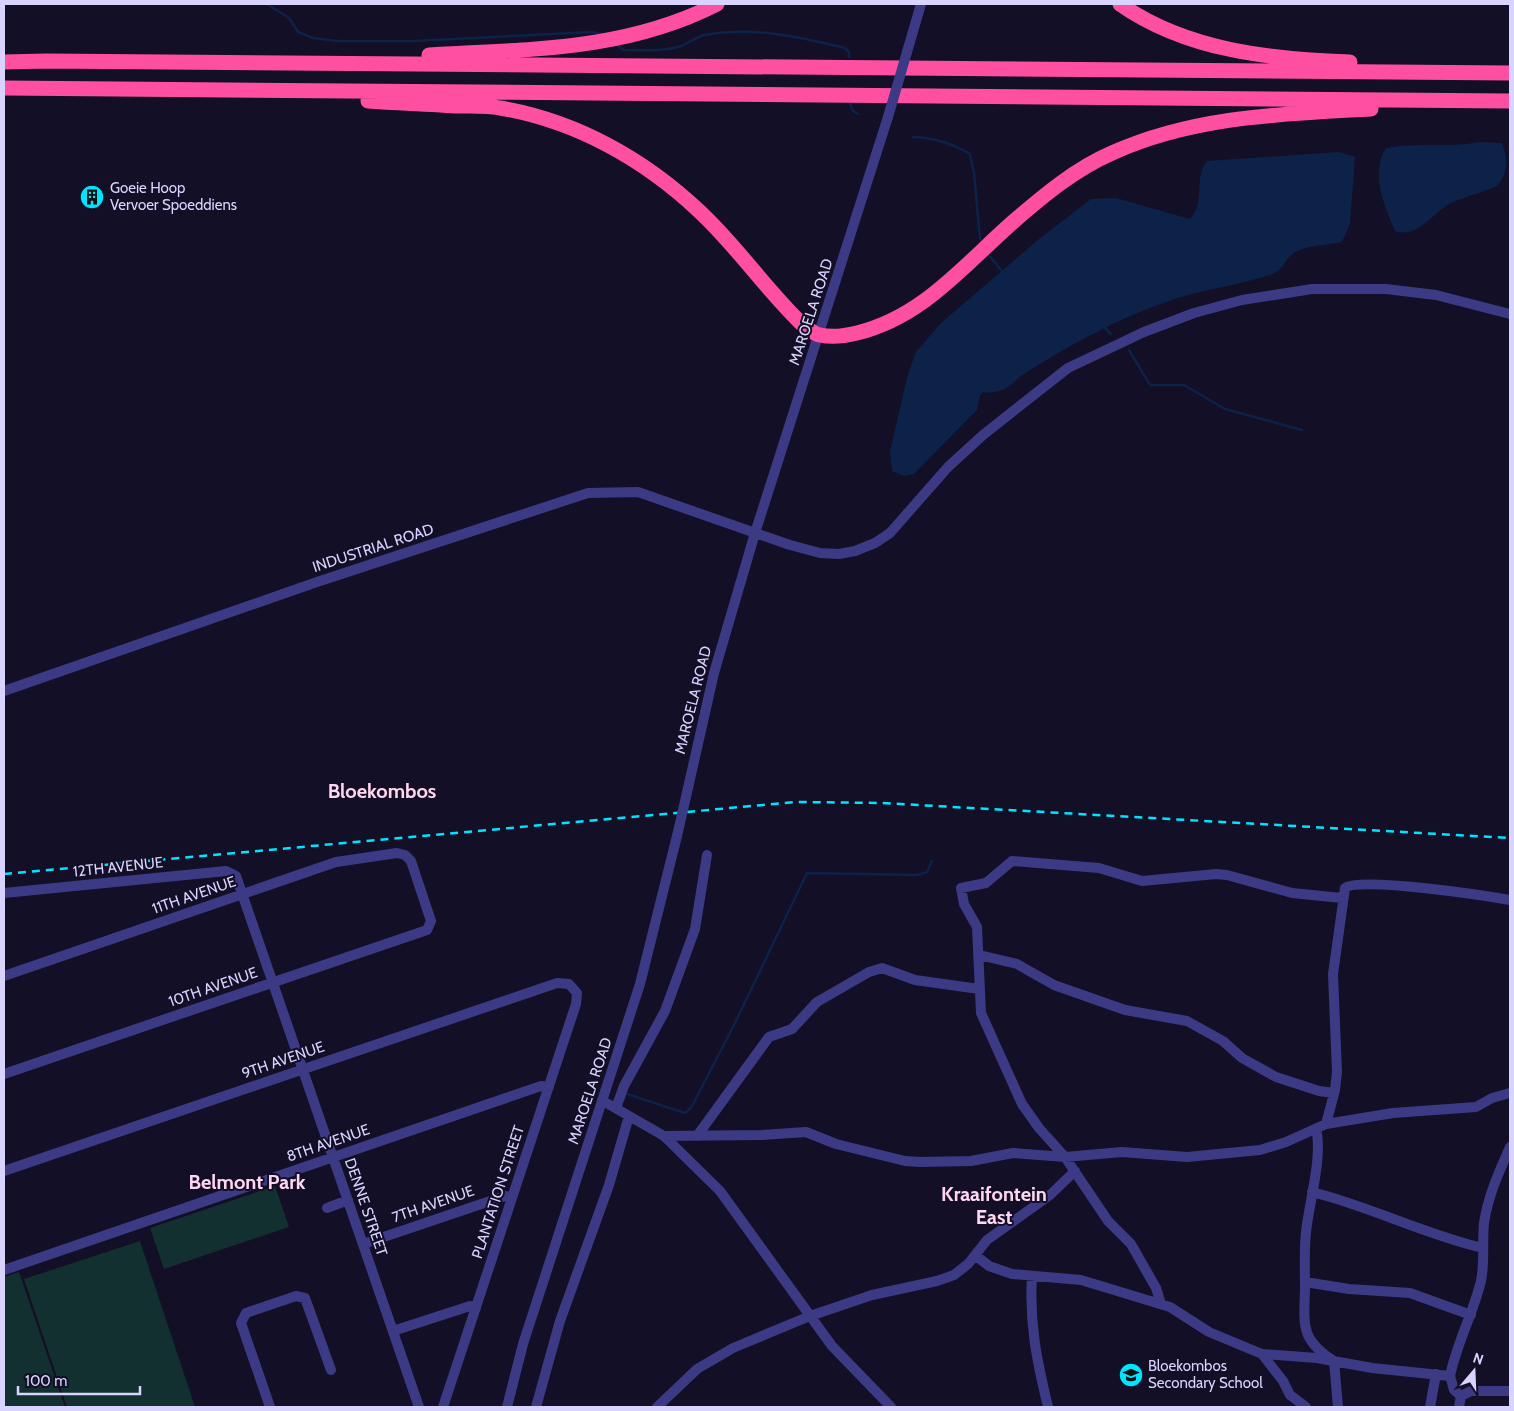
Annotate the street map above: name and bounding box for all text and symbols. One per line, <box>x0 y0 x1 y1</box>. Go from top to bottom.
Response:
place label: Goeie Hoop Vervoer Spoeddiens <box>110 179 237 214</box>
building icon: Goeie Hoop Vervoer Spoeddiens <box>79 184 105 210</box>
street label: MAROELA ROAD <box>785 256 837 368</box>
street label: INDUSTRIAL ROAD <box>310 520 436 576</box>
street label: MAROELA ROAD <box>671 644 715 756</box>
district label: Bloekombos <box>328 779 436 803</box>
street label: 12TH AVENUE <box>72 853 164 881</box>
street label: 11TH AVENUE <box>150 872 238 918</box>
street label: 10TH AVENUE <box>166 963 260 1011</box>
street label: MAROELA ROAD <box>564 1035 616 1147</box>
street label: 9TH AVENUE <box>239 1037 327 1083</box>
street label: 8TH AVENUE <box>284 1120 372 1166</box>
street label: PLANTATION STREET <box>468 1123 528 1261</box>
street label: DENNE STREET <box>341 1156 391 1258</box>
district label: Belmont Park <box>188 1170 306 1194</box>
street label: 7TH AVENUE <box>390 1182 476 1226</box>
district label: Kraaifontein East <box>941 1182 1047 1229</box>
north arrow <box>1449 1346 1499 1396</box>
text: N <box>1471 1349 1486 1369</box>
place label: Bloekombos Secondary School <box>1148 1357 1263 1392</box>
school or university icon: Bloekombos Secondary School <box>1118 1362 1144 1388</box>
scale bar <box>18 1364 140 1396</box>
text: 100 m <box>25 1372 67 1390</box>

